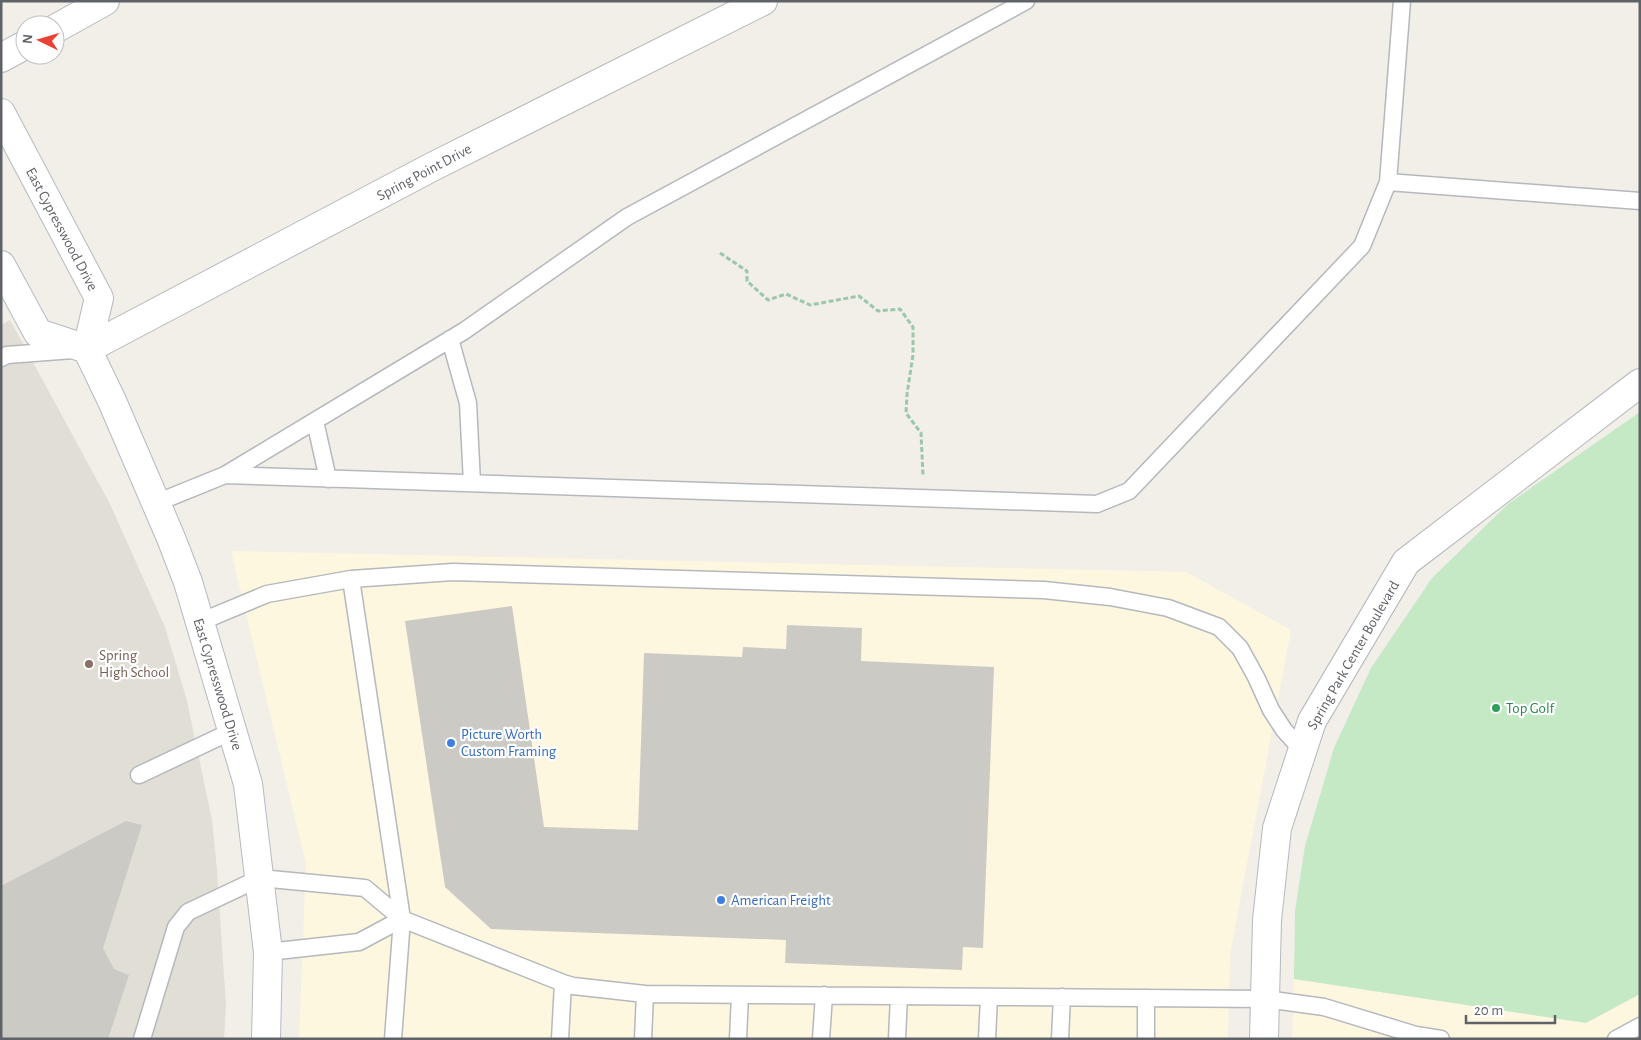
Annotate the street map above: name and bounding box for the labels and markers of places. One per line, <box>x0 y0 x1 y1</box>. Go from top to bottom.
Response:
place label: Spring High School <box>99 648 169 680</box>
marker: Spring High School <box>83 658 95 670</box>
place label: Top Golf <box>1506 701 1556 716</box>
marker: Top Golf <box>1490 702 1502 714</box>
place label: Picture Worth Custom Framing <box>461 727 557 759</box>
marker: Picture Worth Custom Framing <box>445 737 457 749</box>
place label: American Freight <box>731 893 831 908</box>
marker: American Freight <box>715 894 727 906</box>

